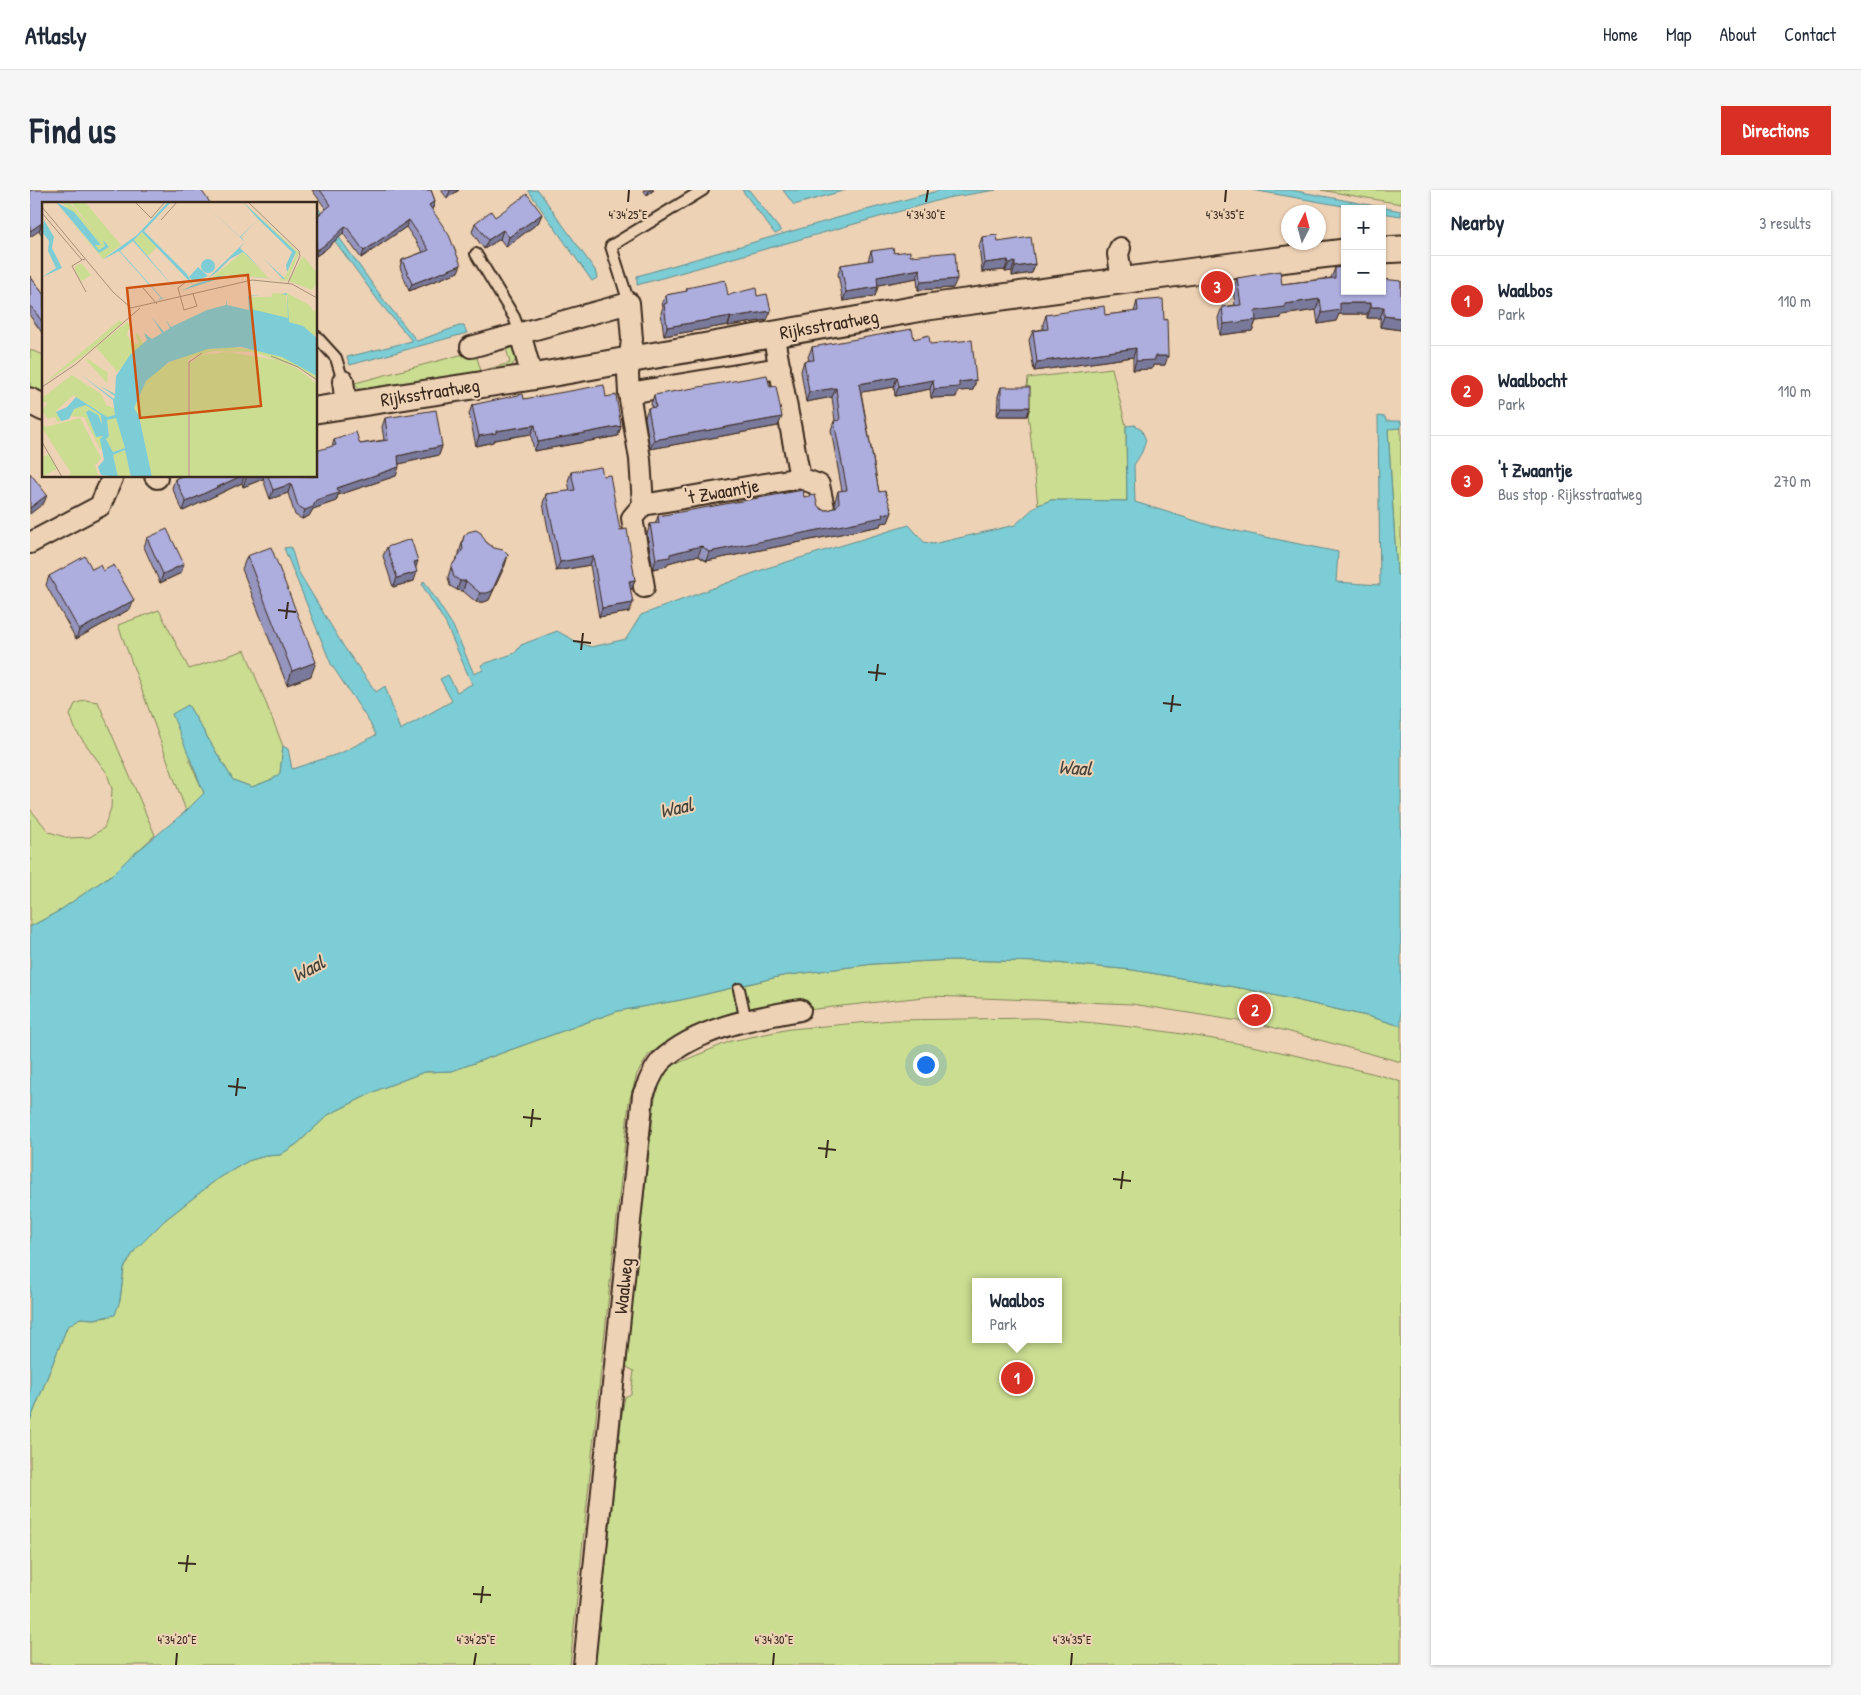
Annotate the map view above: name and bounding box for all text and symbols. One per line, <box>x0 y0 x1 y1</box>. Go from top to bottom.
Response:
text: Atlasly <box>25 19 87 51</box>
text: Home <box>1603 22 1638 47</box>
text: Map <box>1666 22 1691 47</box>
text: About <box>1719 22 1756 47</box>
text: Contact <box>1784 22 1836 47</box>
button: Directions <box>1721 106 1831 155</box>
text: Find us <box>30 107 116 154</box>
inset map <box>42 202 318 478</box>
north arrow <box>1281 205 1326 250</box>
map controls <box>1341 205 1386 295</box>
button: + <box>1341 205 1386 250</box>
text: 4°34'25"E <box>609 206 648 223</box>
text: 4°34'30"E <box>907 206 946 223</box>
text: 4°34'35"E <box>1206 206 1245 223</box>
text: Nearby <box>1451 208 1504 237</box>
text: 3 results <box>1759 212 1811 234</box>
button: − <box>1341 250 1386 295</box>
pin: 3 <box>1201 268 1233 306</box>
text: Waalbos <box>1498 277 1552 303</box>
text: 1 <box>1464 290 1470 312</box>
text: 110 m <box>1778 290 1811 312</box>
street label: Rijksstraatweg <box>778 303 880 345</box>
text: Park <box>1498 303 1525 325</box>
text: Waalbocht <box>1498 367 1567 393</box>
street label: Rijksstraatweg <box>379 371 481 413</box>
text: 2 <box>1463 380 1471 402</box>
text: 110 m <box>1778 380 1811 402</box>
text: Park <box>1498 393 1525 415</box>
text: 't Zwaantje <box>1498 457 1573 483</box>
text: 3 <box>1463 470 1471 492</box>
text: 270 m <box>1774 470 1811 492</box>
street label: 't Zwaantje <box>683 472 761 510</box>
text: Bus stop · Rijksstraatweg <box>1498 483 1642 505</box>
water label: Waal <box>1058 753 1094 781</box>
water label: Waal <box>657 790 697 824</box>
water label: Waal <box>287 947 331 988</box>
pin: 2 <box>1239 991 1271 1029</box>
your location <box>913 1052 939 1078</box>
street label: Waalweg <box>607 1257 639 1315</box>
popup <box>972 1278 1062 1343</box>
text: Waalbos <box>990 1287 1044 1313</box>
text: Park <box>990 1313 1017 1335</box>
pin: 1 <box>1001 1359 1033 1397</box>
text: 4°34'20"E <box>157 1631 197 1648</box>
text: 4°34'25"E <box>457 1631 496 1648</box>
text: 4°34'30"E <box>755 1631 794 1648</box>
text: 4°34'35"E <box>1053 1631 1092 1648</box>

